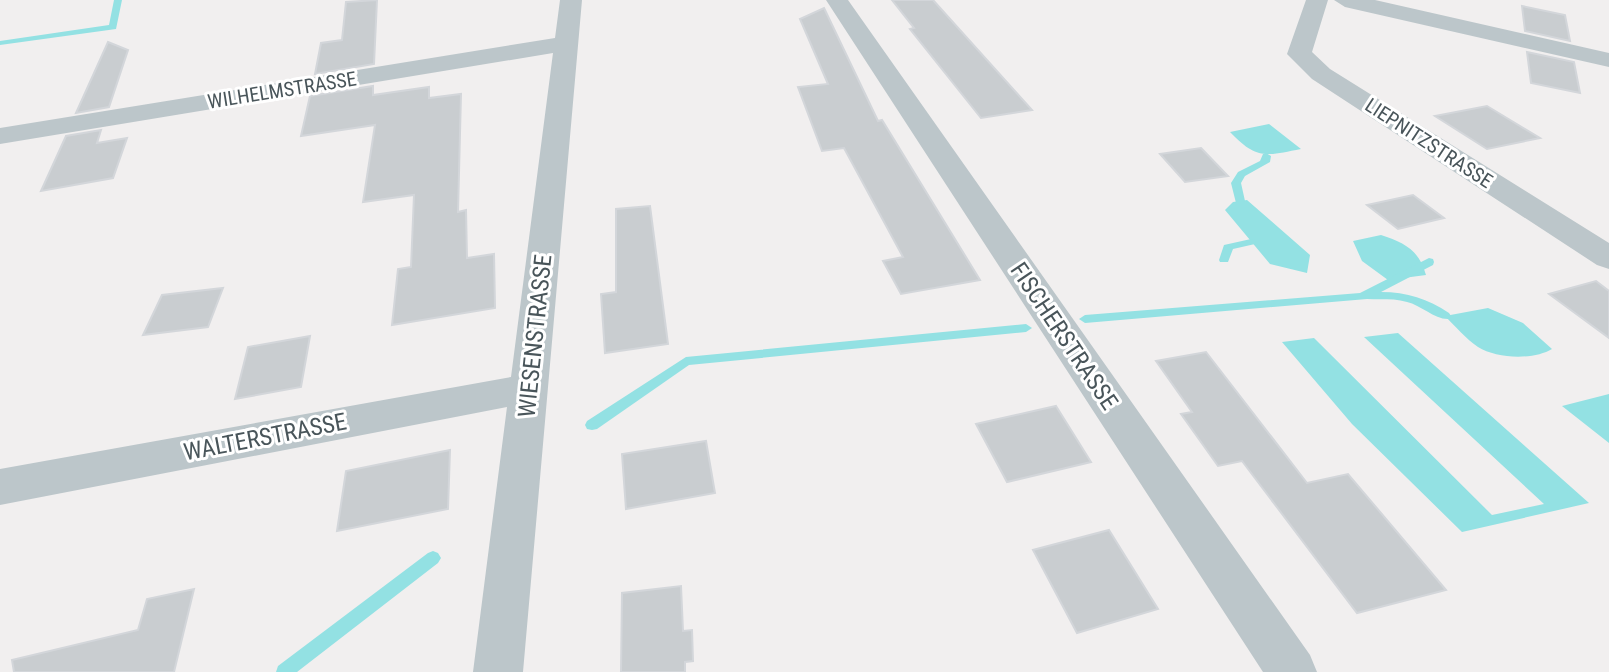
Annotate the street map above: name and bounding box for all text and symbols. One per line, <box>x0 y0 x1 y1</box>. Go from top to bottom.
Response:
street label: WILHELMSTRASSE <box>206 66 358 114</box>
street label: LIEPNITZSTRASSE <box>1361 93 1497 193</box>
street label: WIESENSTRASSE <box>513 253 557 419</box>
street label: FISCHERSTRASSE <box>1004 257 1124 415</box>
street label: WALTERSTRASSE <box>181 407 349 467</box>

